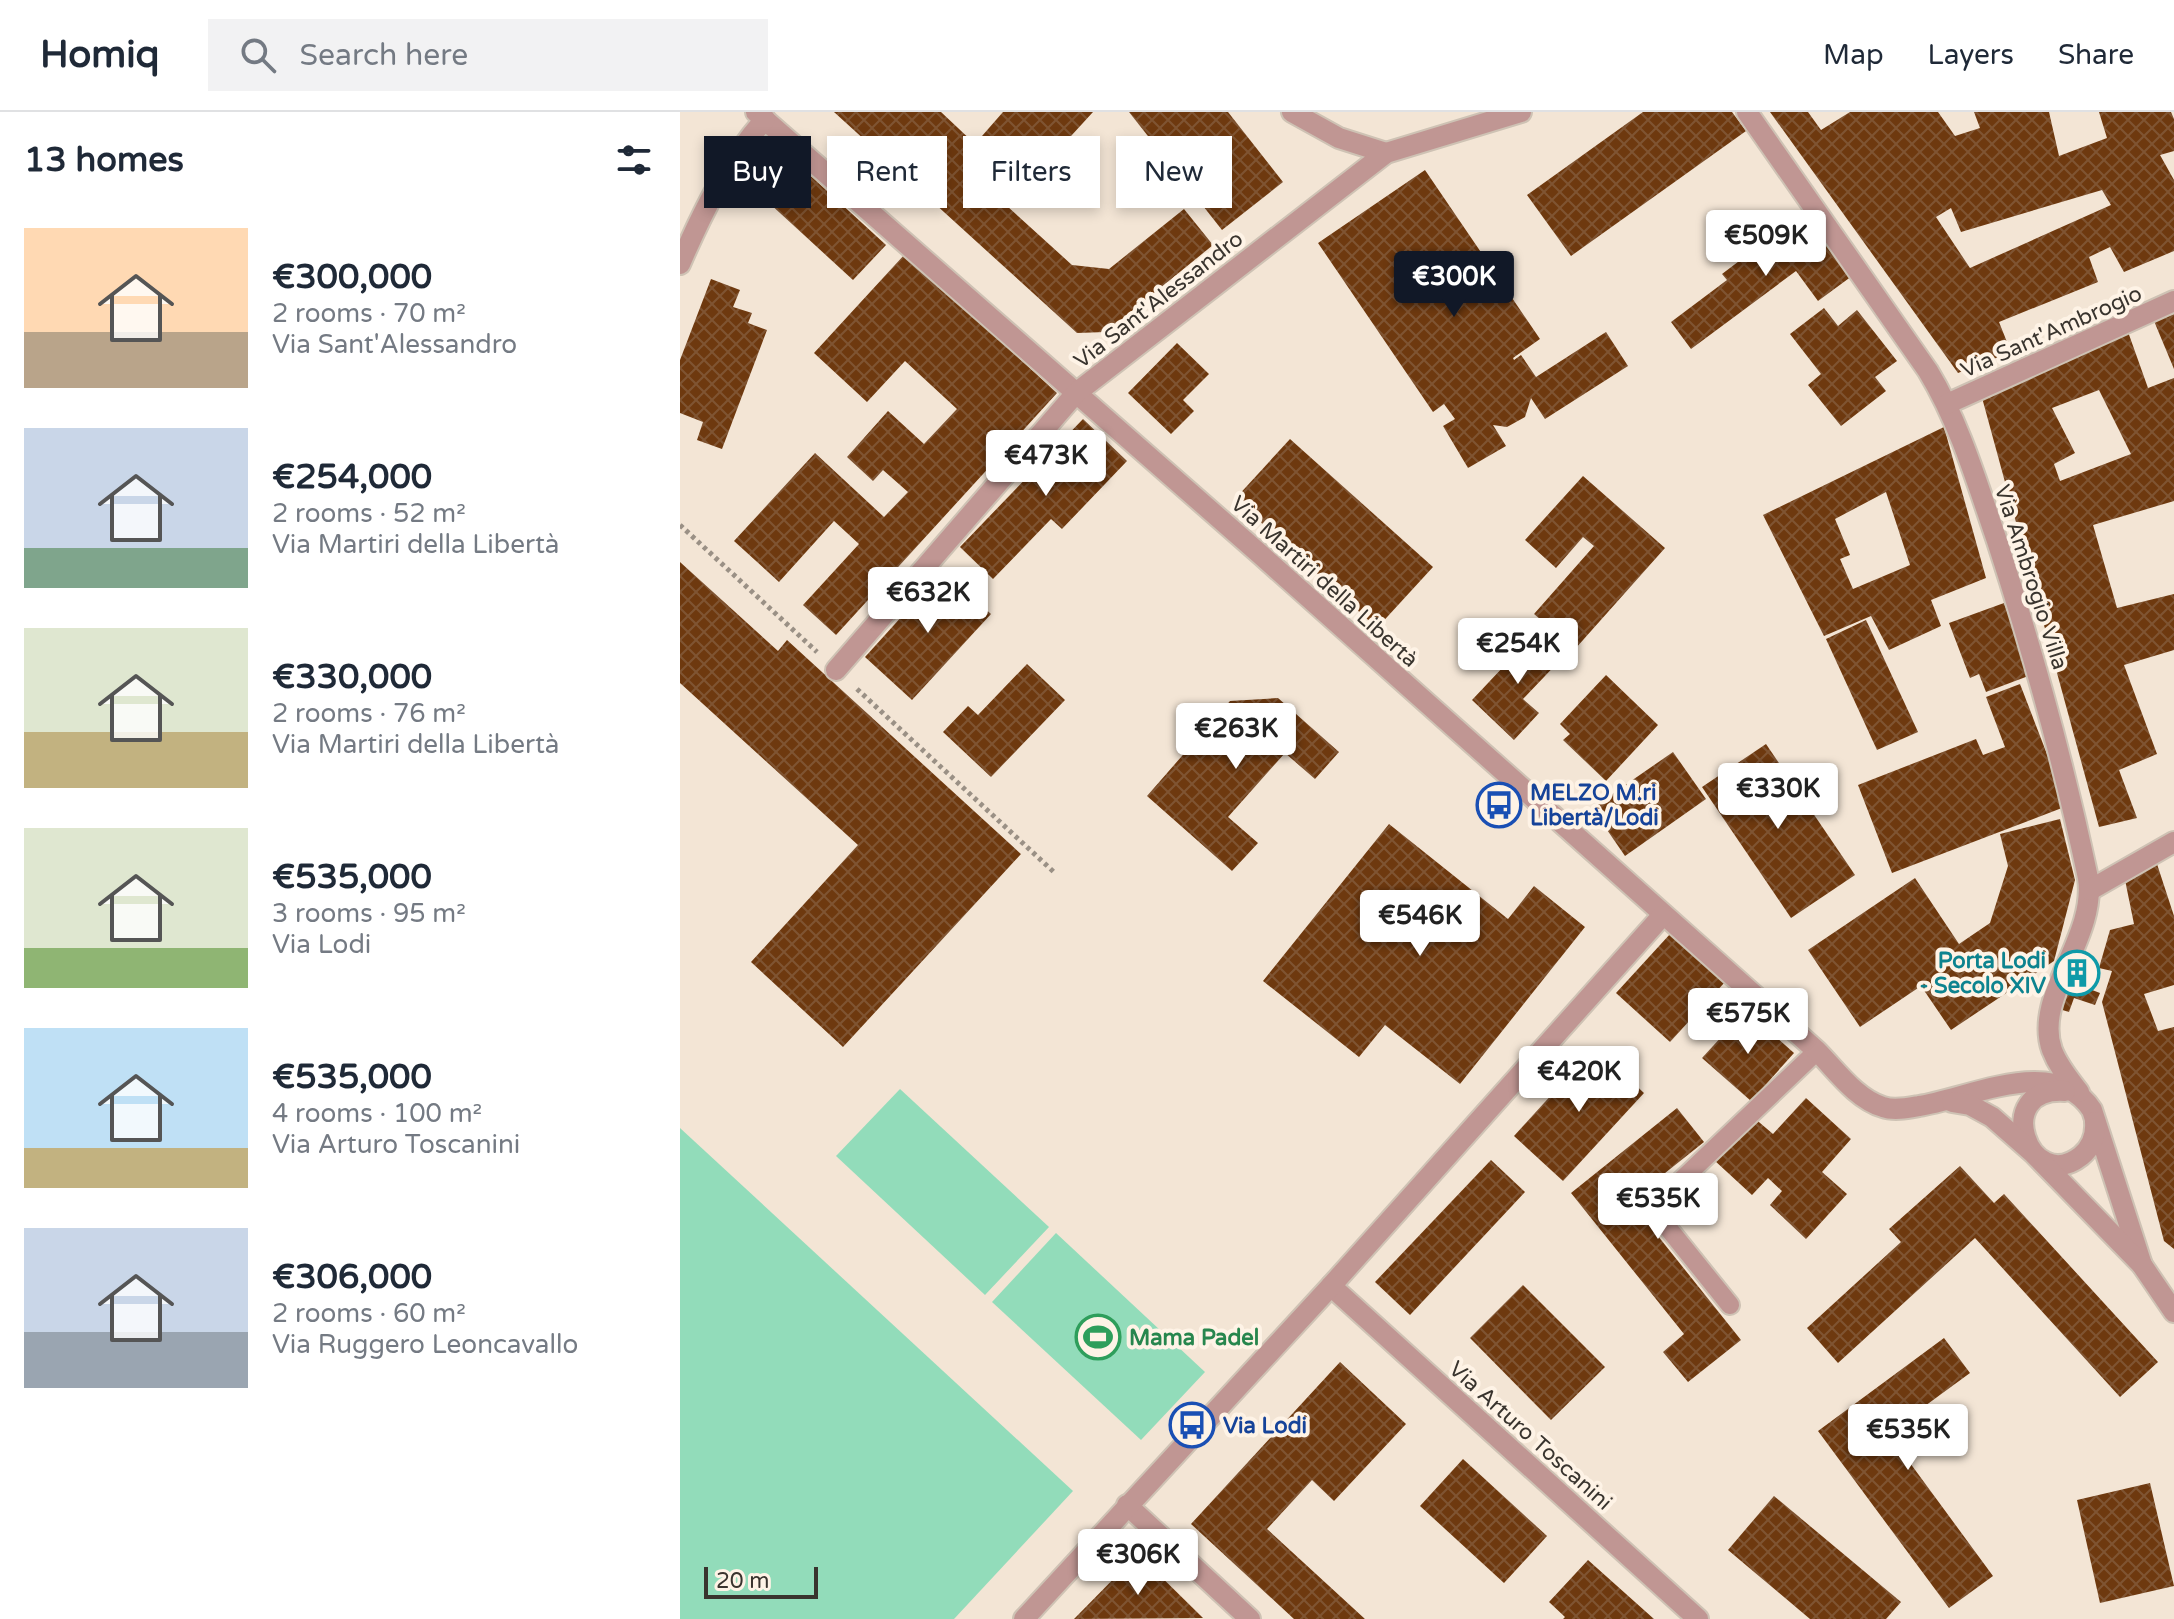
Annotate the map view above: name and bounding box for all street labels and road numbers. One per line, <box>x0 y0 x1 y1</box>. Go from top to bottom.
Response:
street label: Via Sant'Alessandro <box>1069 226 1248 374</box>
street label: Via Sant'Ambrogio <box>1957 280 2146 384</box>
street label: Via Ambrogio Villa <box>1989 482 2073 673</box>
street label: Via Martiri della Libertà <box>1225 491 1423 673</box>
street label: Via Arturo Toscanini <box>1444 1356 1617 1516</box>

